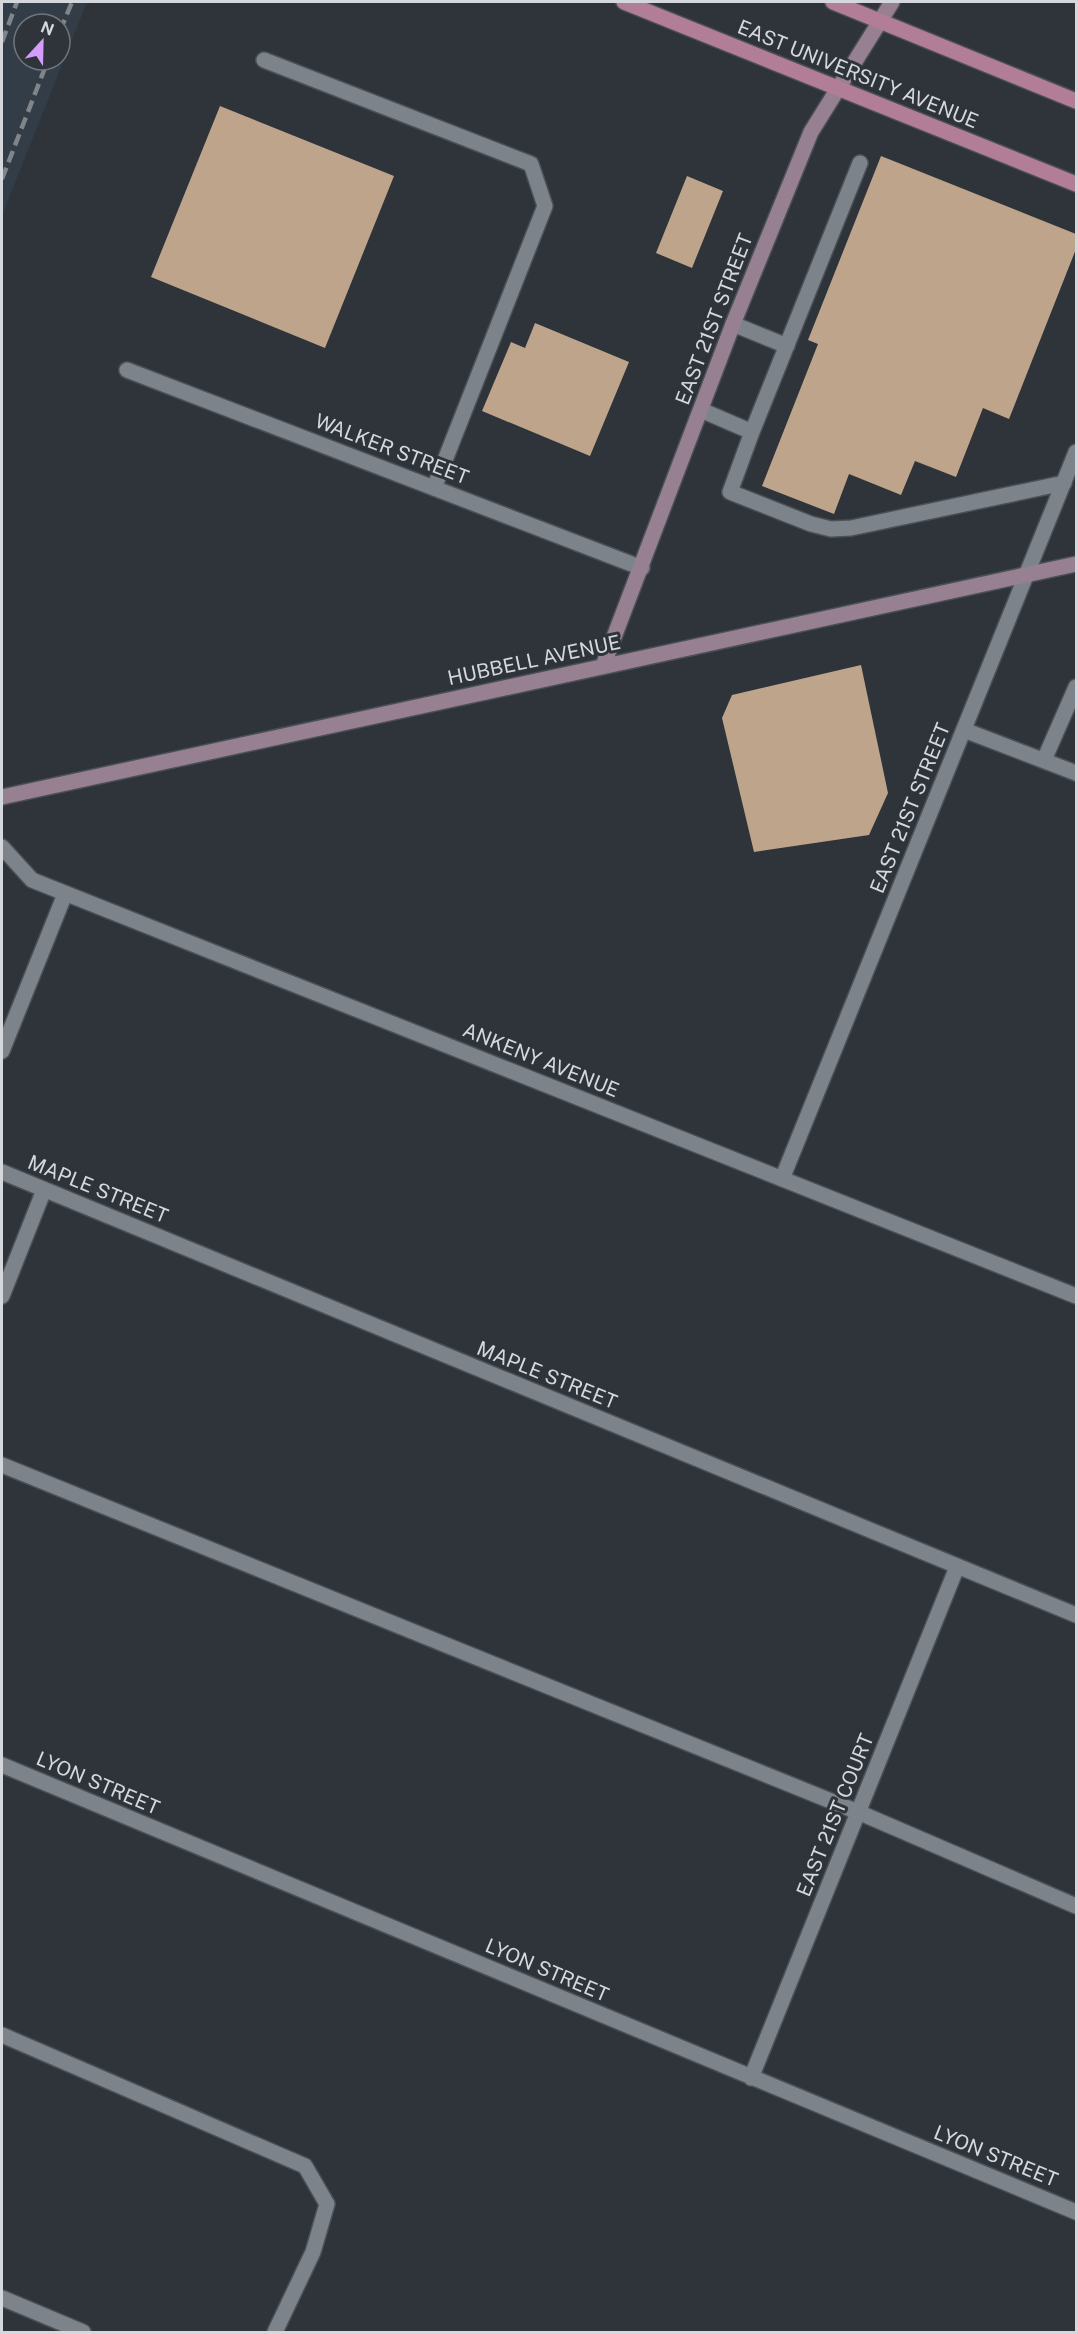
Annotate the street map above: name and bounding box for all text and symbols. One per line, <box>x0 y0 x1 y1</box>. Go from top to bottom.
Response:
north arrow <box>12 12 72 72</box>
street label: EAST UNIVERSITY AVENUE <box>734 15 982 133</box>
text: N <box>38 17 57 40</box>
street label: EAST 21ST STREET <box>670 230 758 408</box>
street label: WALKER STREET <box>312 409 472 489</box>
street label: HUBBELL AVENUE <box>445 630 623 690</box>
street label: EAST 21ST STREET <box>865 719 955 897</box>
street label: ANKENY AVENUE <box>459 1018 623 1102</box>
street label: MAPLE STREET <box>24 1150 172 1228</box>
street label: MAPLE STREET <box>473 1336 621 1414</box>
street label: EAST 21ST COURT <box>791 1730 879 1900</box>
street label: LYON STREET <box>33 1746 163 1820</box>
street label: LYON STREET <box>482 1933 612 2007</box>
street label: LYON STREET <box>930 2120 1062 2192</box>

